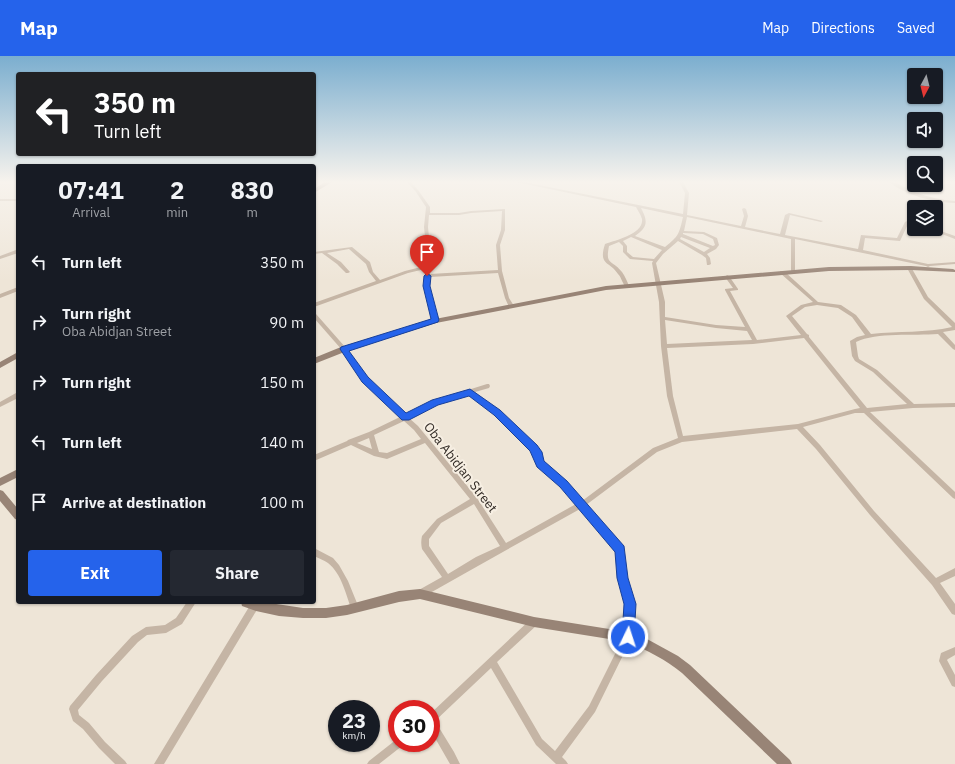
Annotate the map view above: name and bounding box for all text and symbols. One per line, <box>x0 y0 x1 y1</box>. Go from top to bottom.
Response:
text: Map <box>20 16 58 40</box>
text: Map <box>762 19 789 37</box>
text: Directions <box>811 19 875 37</box>
text: Saved <box>897 19 935 37</box>
north arrow <box>907 68 943 104</box>
map controls <box>907 68 943 236</box>
text: 350 m <box>94 84 176 121</box>
icon: left <box>28 88 80 140</box>
button: sound <box>907 112 943 148</box>
text: Turn left <box>94 120 162 143</box>
button: search <box>907 156 943 192</box>
text: 07:41 <box>58 174 124 206</box>
text: 2 <box>170 174 184 206</box>
text: 830 <box>230 174 274 206</box>
button: layers <box>907 200 943 236</box>
text: Arrival <box>72 204 110 221</box>
text: min <box>166 204 188 221</box>
text: m <box>246 204 258 221</box>
pin <box>410 235 444 276</box>
icon: arrive <box>416 241 438 263</box>
icon: left <box>28 251 50 273</box>
text: Turn left <box>62 253 122 272</box>
text: 350 m <box>260 253 304 272</box>
text: Turn right <box>62 304 131 323</box>
icon: right <box>28 311 50 333</box>
text: 90 m <box>269 313 304 332</box>
text: Oba Abidjan Street <box>62 323 172 340</box>
icon: right <box>28 371 50 393</box>
text: Turn right <box>62 373 131 392</box>
text: 150 m <box>260 373 304 392</box>
street label: Oba Abidjan Street <box>420 419 501 516</box>
icon: left <box>28 431 50 453</box>
text: Turn left <box>62 433 122 452</box>
text: 140 m <box>260 433 304 452</box>
icon: arrive <box>28 491 50 513</box>
text: Arrive at destination <box>62 493 206 512</box>
text: 100 m <box>260 493 304 512</box>
button: Exit <box>28 550 162 596</box>
button: Share <box>170 550 304 596</box>
position arrow <box>607 616 649 658</box>
speed limit sign: 30 <box>388 700 440 752</box>
text: 23 <box>342 707 366 734</box>
text: km/h <box>342 729 366 742</box>

